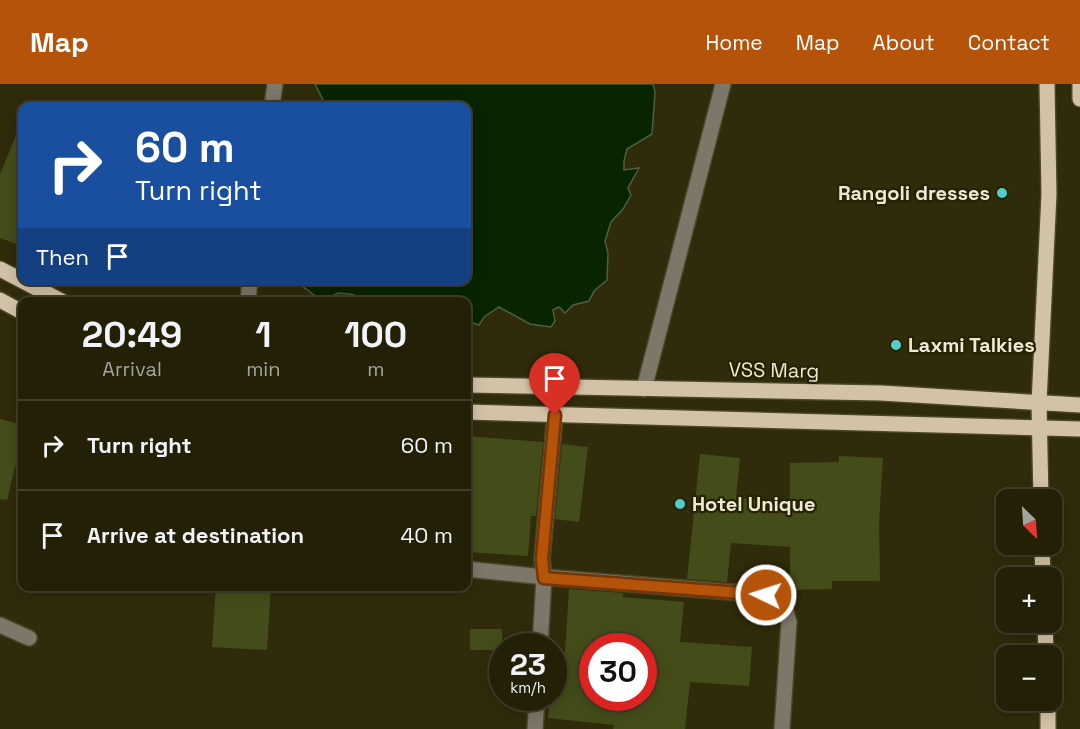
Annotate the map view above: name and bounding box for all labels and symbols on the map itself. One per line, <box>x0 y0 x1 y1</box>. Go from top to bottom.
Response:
place label: Rangoli dresses <box>838 180 990 206</box>
marker: Rangoli dresses <box>995 186 1009 200</box>
place label: Laxmi Talkies <box>908 332 1035 358</box>
marker: Laxmi Talkies <box>889 338 903 352</box>
pin <box>529 353 580 415</box>
street label: VSS Marg <box>728 356 820 384</box>
north arrow <box>996 489 1062 555</box>
place label: Hotel Unique <box>692 491 815 517</box>
marker: Hotel Unique <box>673 497 687 511</box>
position arrow <box>734 563 798 627</box>
speed limit sign: 30 <box>579 633 657 711</box>

